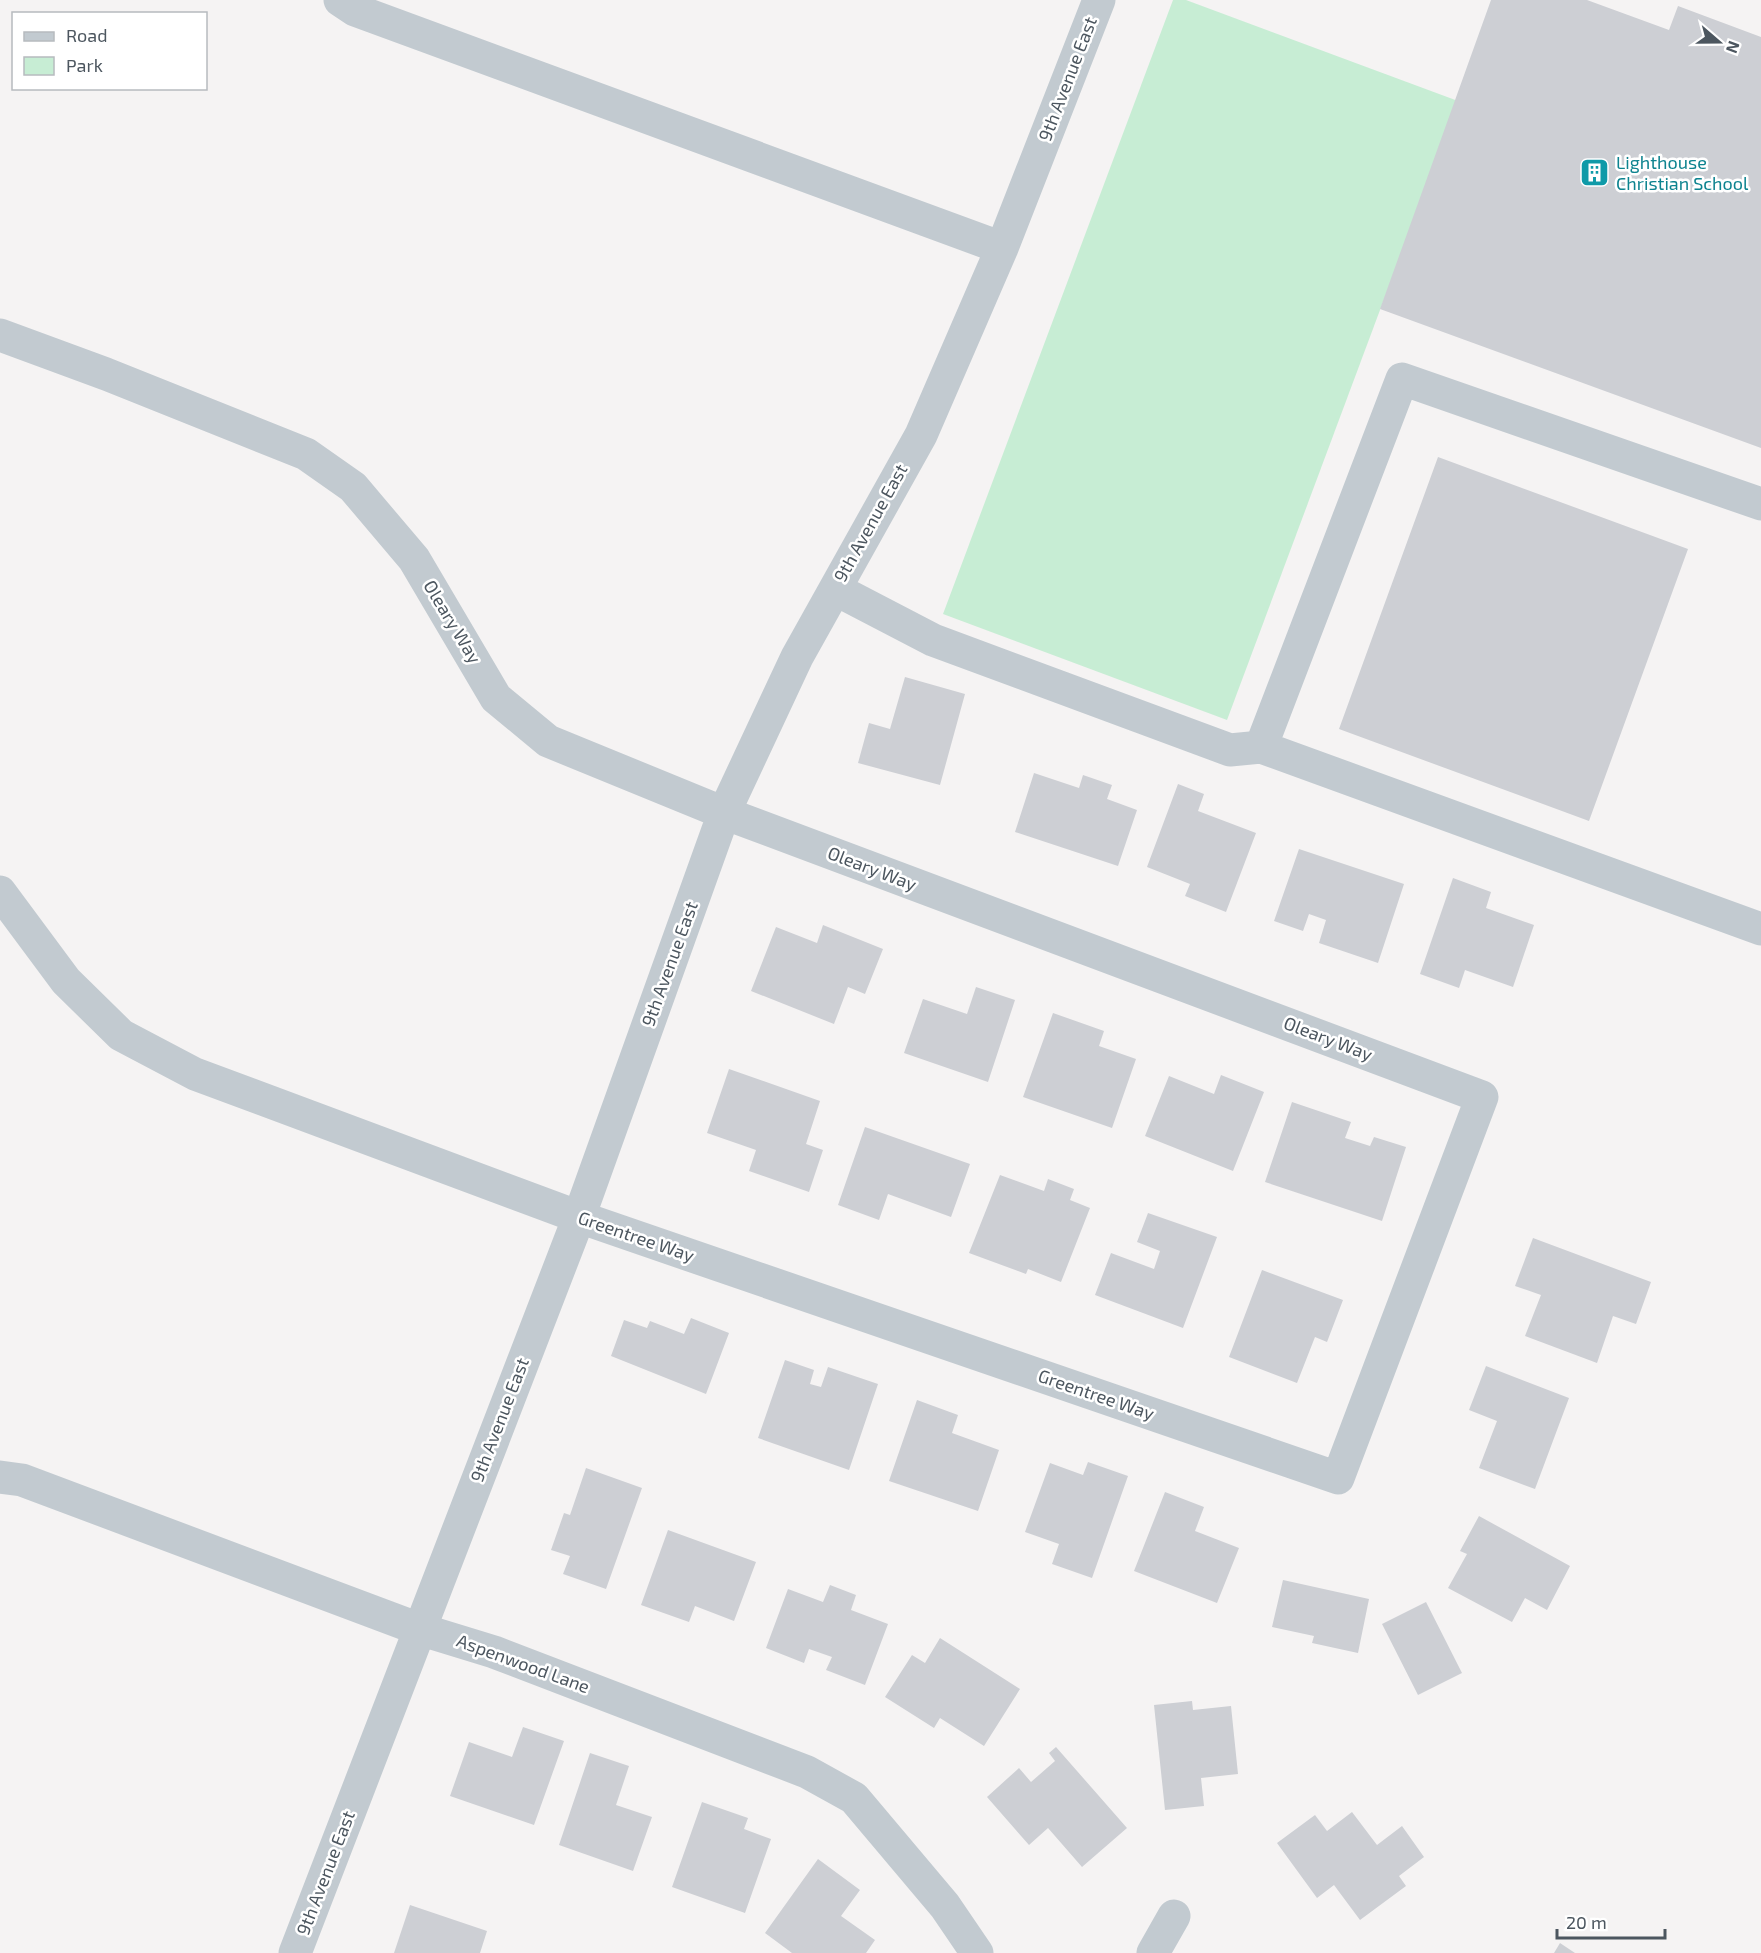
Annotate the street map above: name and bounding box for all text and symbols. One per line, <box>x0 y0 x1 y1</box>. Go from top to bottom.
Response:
legend <box>12 12 207 90</box>
north arrow <box>1689 12 1749 72</box>
street label: 9th Avenue East <box>1033 13 1101 144</box>
text: Road <box>66 24 107 46</box>
text: N <box>1723 39 1744 56</box>
text: Park <box>66 54 103 76</box>
place label: Lighthouse Christian School <box>1616 151 1749 194</box>
building icon: Lighthouse Christian School <box>1579 157 1611 189</box>
street label: 9th Avenue East <box>829 460 912 585</box>
street label: Oleary Way <box>419 576 487 668</box>
street label: Oleary Way <box>825 841 920 895</box>
street label: 9th Avenue East <box>636 898 702 1029</box>
street label: Oleary Way <box>1281 1011 1376 1065</box>
street label: Greentree Way <box>575 1206 698 1266</box>
street label: 9th Avenue East <box>465 1354 533 1485</box>
street label: Greentree Way <box>1035 1364 1158 1424</box>
street label: Aspenwood Lane <box>454 1629 593 1697</box>
street label: 9th Avenue East <box>291 1807 359 1938</box>
scale bar <box>1557 1902 1665 1940</box>
text: 20 m <box>1566 1911 1607 1933</box>

